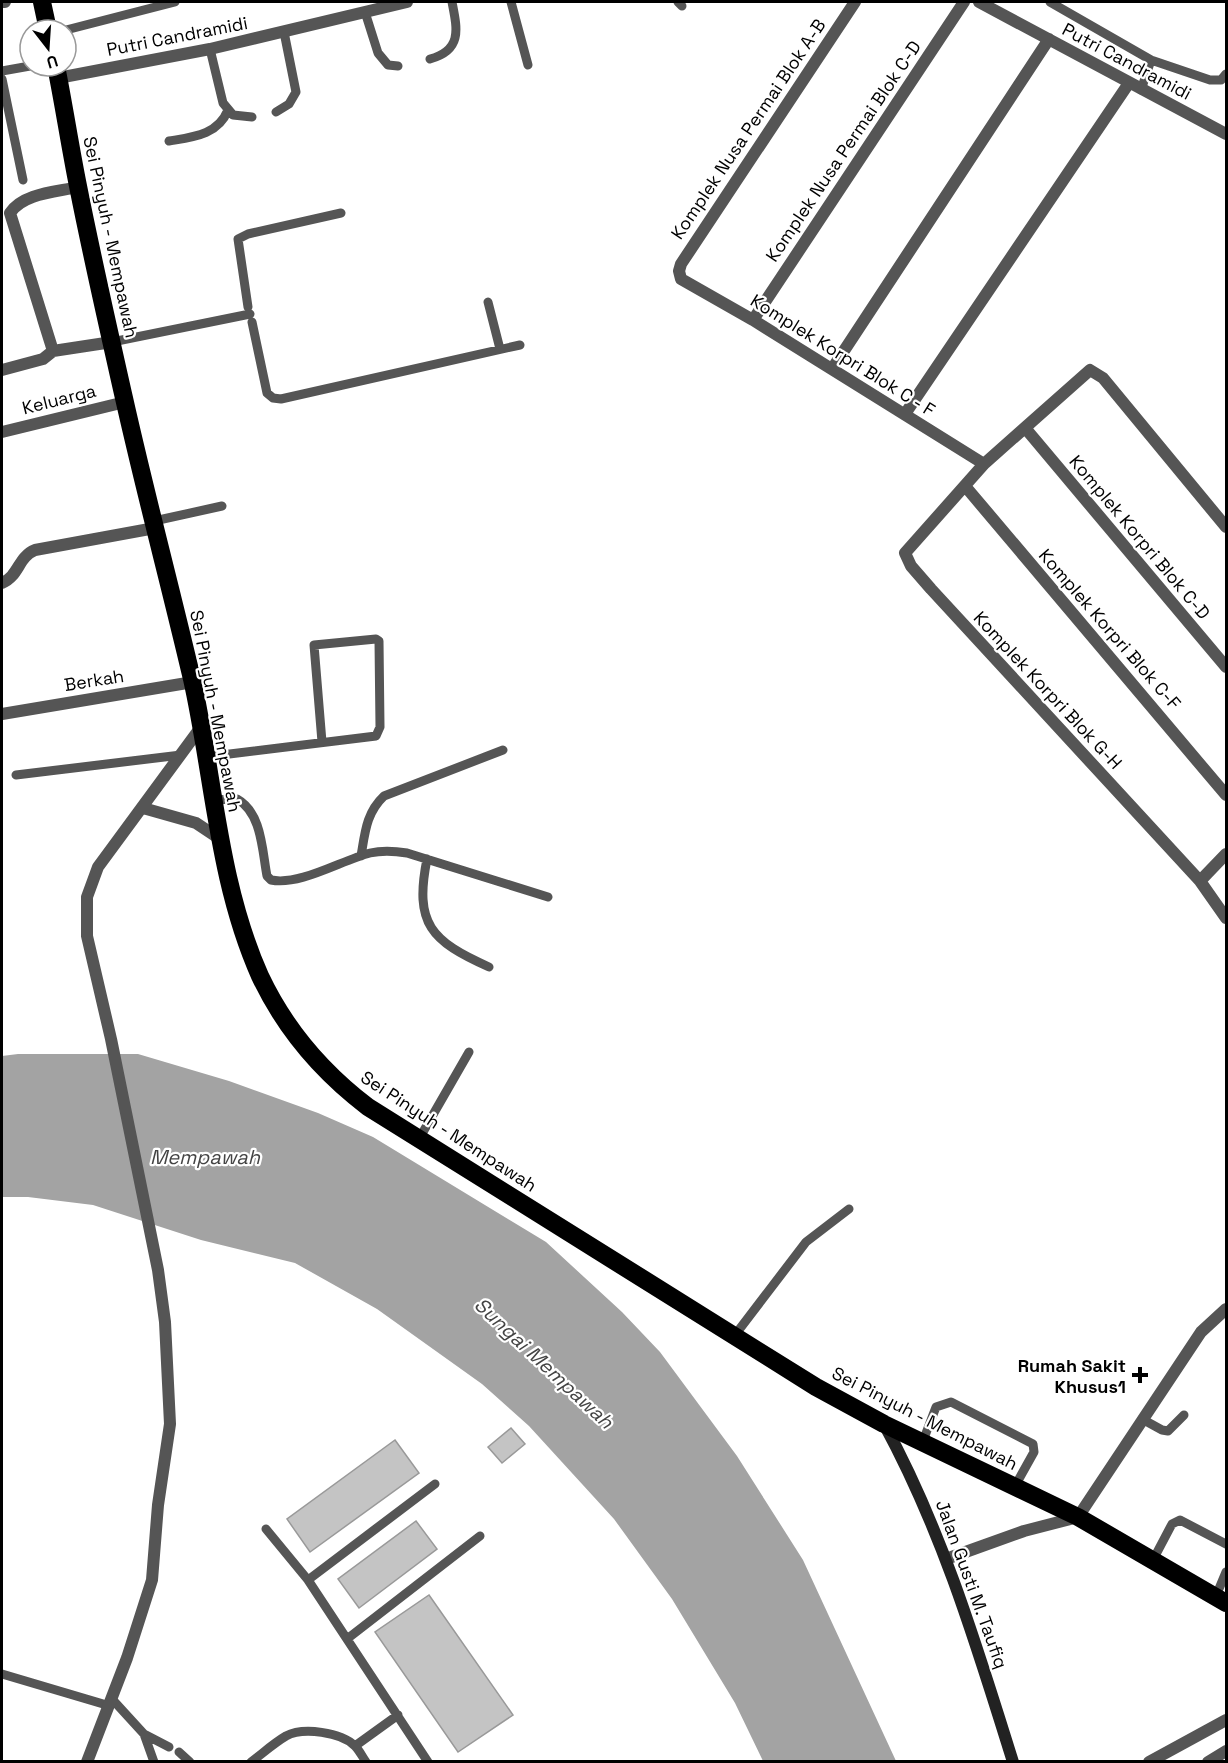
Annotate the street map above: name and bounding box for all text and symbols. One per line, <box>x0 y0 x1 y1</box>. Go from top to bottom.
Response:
street label: Putri Candramidi <box>105 11 249 61</box>
street label: Komplek Nusa Permai Blok A-B <box>665 14 831 244</box>
street label: Putri Candramidi <box>1058 17 1196 105</box>
north arrow <box>18 18 78 78</box>
street label: Komplek Nusa Permai Blok C-D <box>760 36 926 266</box>
text: U <box>44 50 60 73</box>
street label: Sei Pinyuh - Mempawah <box>78 134 144 340</box>
street label: Komplek Korpri Blok C - F <box>746 289 940 421</box>
street label: Keluarga <box>20 379 98 419</box>
street label: Komplek Korpri Blok C-D <box>1064 450 1216 624</box>
street label: Komplek Korpri Blok C-F <box>1034 544 1186 714</box>
street label: Komplek Korpri Blok G-H <box>969 606 1127 774</box>
street label: Sei Pinyuh - Mempawah <box>185 608 247 814</box>
street label: Berkah <box>62 664 126 696</box>
street label: Sei Pinyuh - Mempawah <box>357 1065 541 1197</box>
water label: Mempawah <box>150 1144 261 1170</box>
water label: Sungai Mempawah <box>469 1292 620 1435</box>
place label: Rumah Sakit Khusus1 <box>1018 1354 1126 1398</box>
street label: Sei Pinyuh - Mempawah <box>828 1361 1022 1475</box>
marker: Rumah Sakit Khusus1 <box>1131 1366 1149 1384</box>
street label: Jalan Gusti M. Taufiq <box>931 1496 1013 1672</box>

